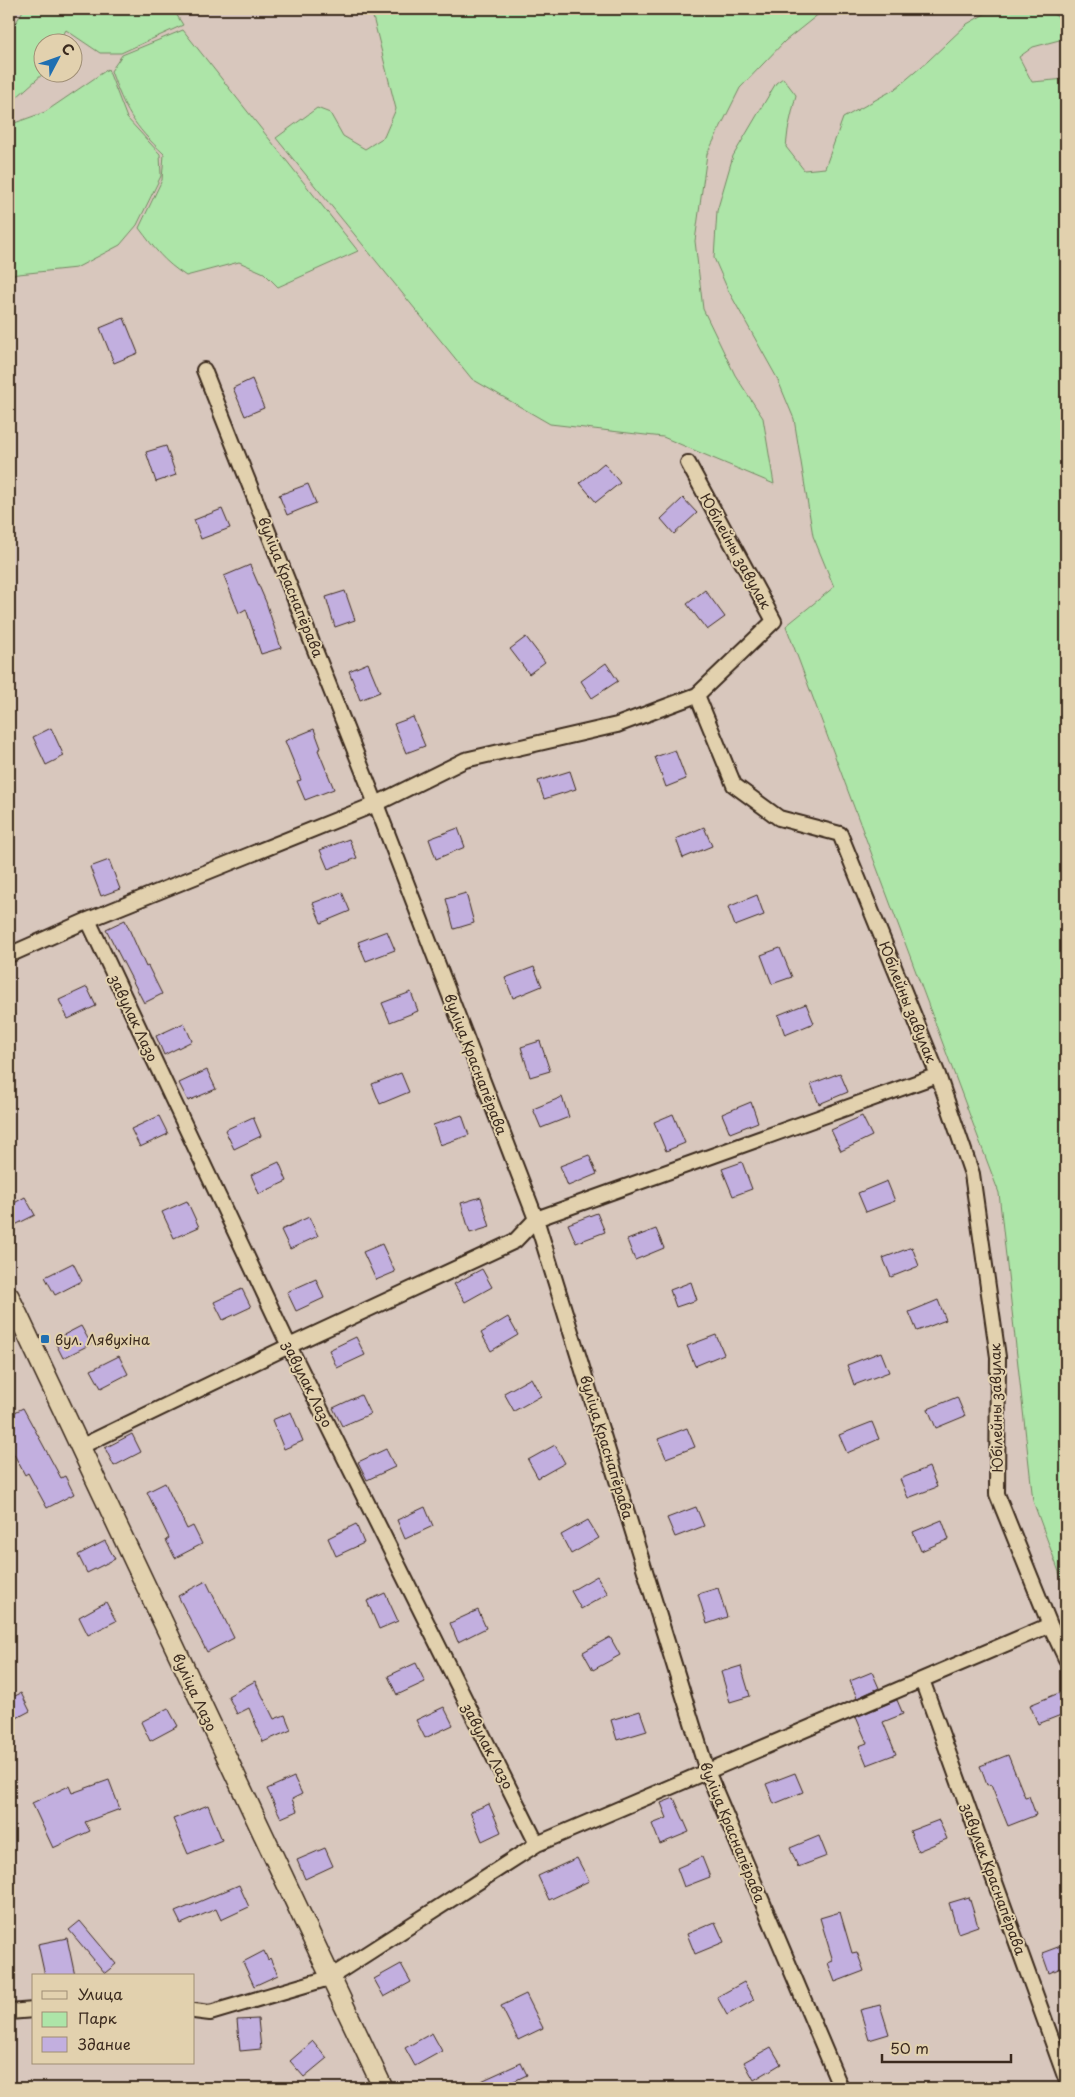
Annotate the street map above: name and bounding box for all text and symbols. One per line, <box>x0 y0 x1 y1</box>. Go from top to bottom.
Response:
north arrow <box>32 32 82 82</box>
text: С <box>57 38 80 60</box>
street label: Юбілейны завулак <box>695 489 777 613</box>
street label: вуліца Краснапёрава <box>253 514 329 661</box>
street label: Юбілейны завулак <box>874 938 942 1067</box>
street label: завулак Лазо <box>104 970 163 1065</box>
street label: вуліца Краснапёрава <box>439 990 513 1138</box>
place label: вул. Лявухіна <box>55 1329 150 1350</box>
marker: вул. Лявухіна <box>39 1333 51 1345</box>
street label: завулак Лазо <box>278 1336 338 1431</box>
street label: Юбілейны завулак <box>984 1342 1008 1473</box>
street label: вуліца Краснапёрава <box>575 1372 639 1522</box>
street label: вуліца Лазо <box>168 1649 222 1735</box>
street label: завулак Лазо <box>457 1698 519 1793</box>
street label: вуліца Краснапёрава <box>695 1759 771 1906</box>
street label: завулак Краснапёрава <box>956 1799 1031 1958</box>
legend <box>32 1974 195 2064</box>
text: Улица <box>78 1982 123 2005</box>
text: Парк <box>78 2006 117 2029</box>
text: Здание <box>78 2032 131 2055</box>
scale bar <box>882 2032 1011 2064</box>
text: 50 m <box>890 2036 929 2059</box>

